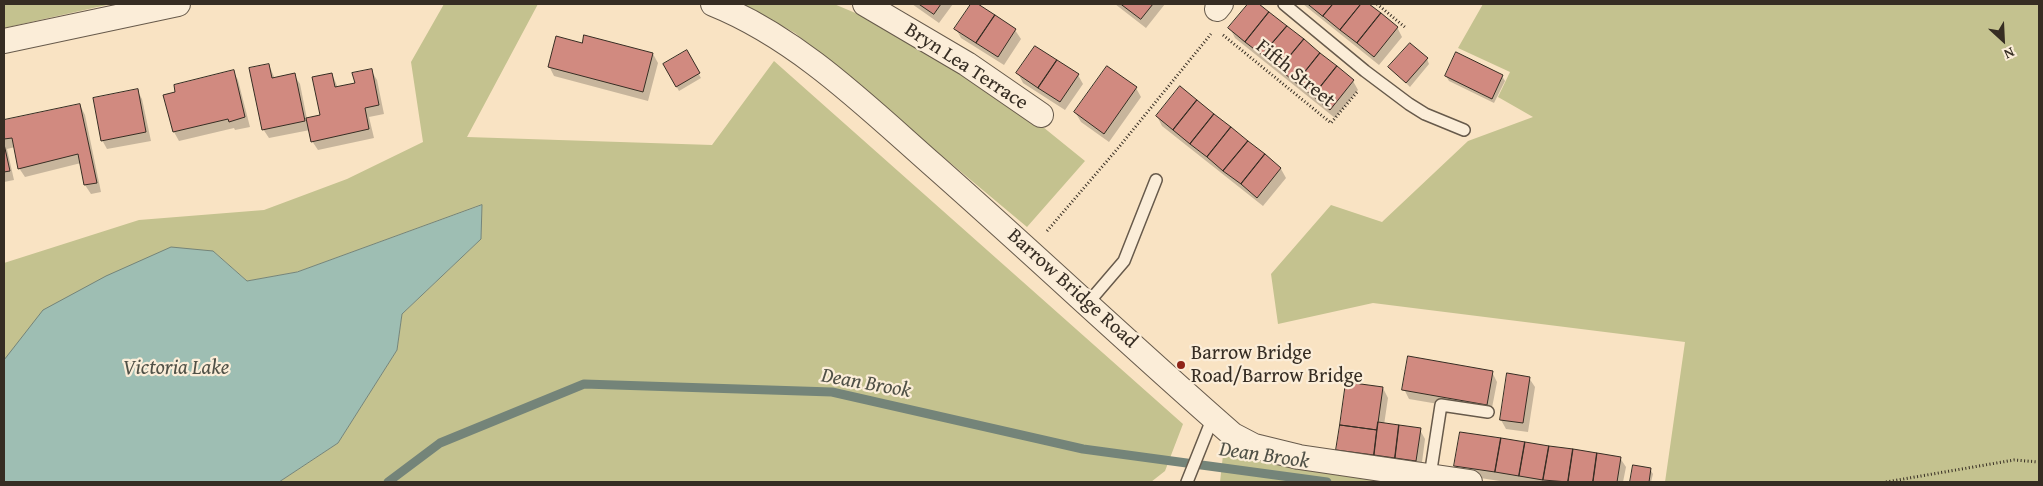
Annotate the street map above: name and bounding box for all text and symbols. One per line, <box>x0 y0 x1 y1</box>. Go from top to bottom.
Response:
north arrow <box>1978 15 2028 65</box>
street label: Bryn Lea Terrace <box>900 18 1032 116</box>
street label: Fifth Street <box>1251 35 1339 113</box>
text: N <box>2001 43 2018 65</box>
street label: Barrow Bridge Road <box>1002 224 1142 354</box>
place label: Barrow Bridge Road/Barrow Bridge <box>1191 342 1363 389</box>
water label: Victoria Lake <box>123 356 229 382</box>
marker: Barrow Bridge Road/Barrow Bridge <box>1175 359 1187 371</box>
water label: Dean Brook <box>819 364 913 404</box>
water label: Dean Brook <box>1217 437 1311 475</box>

